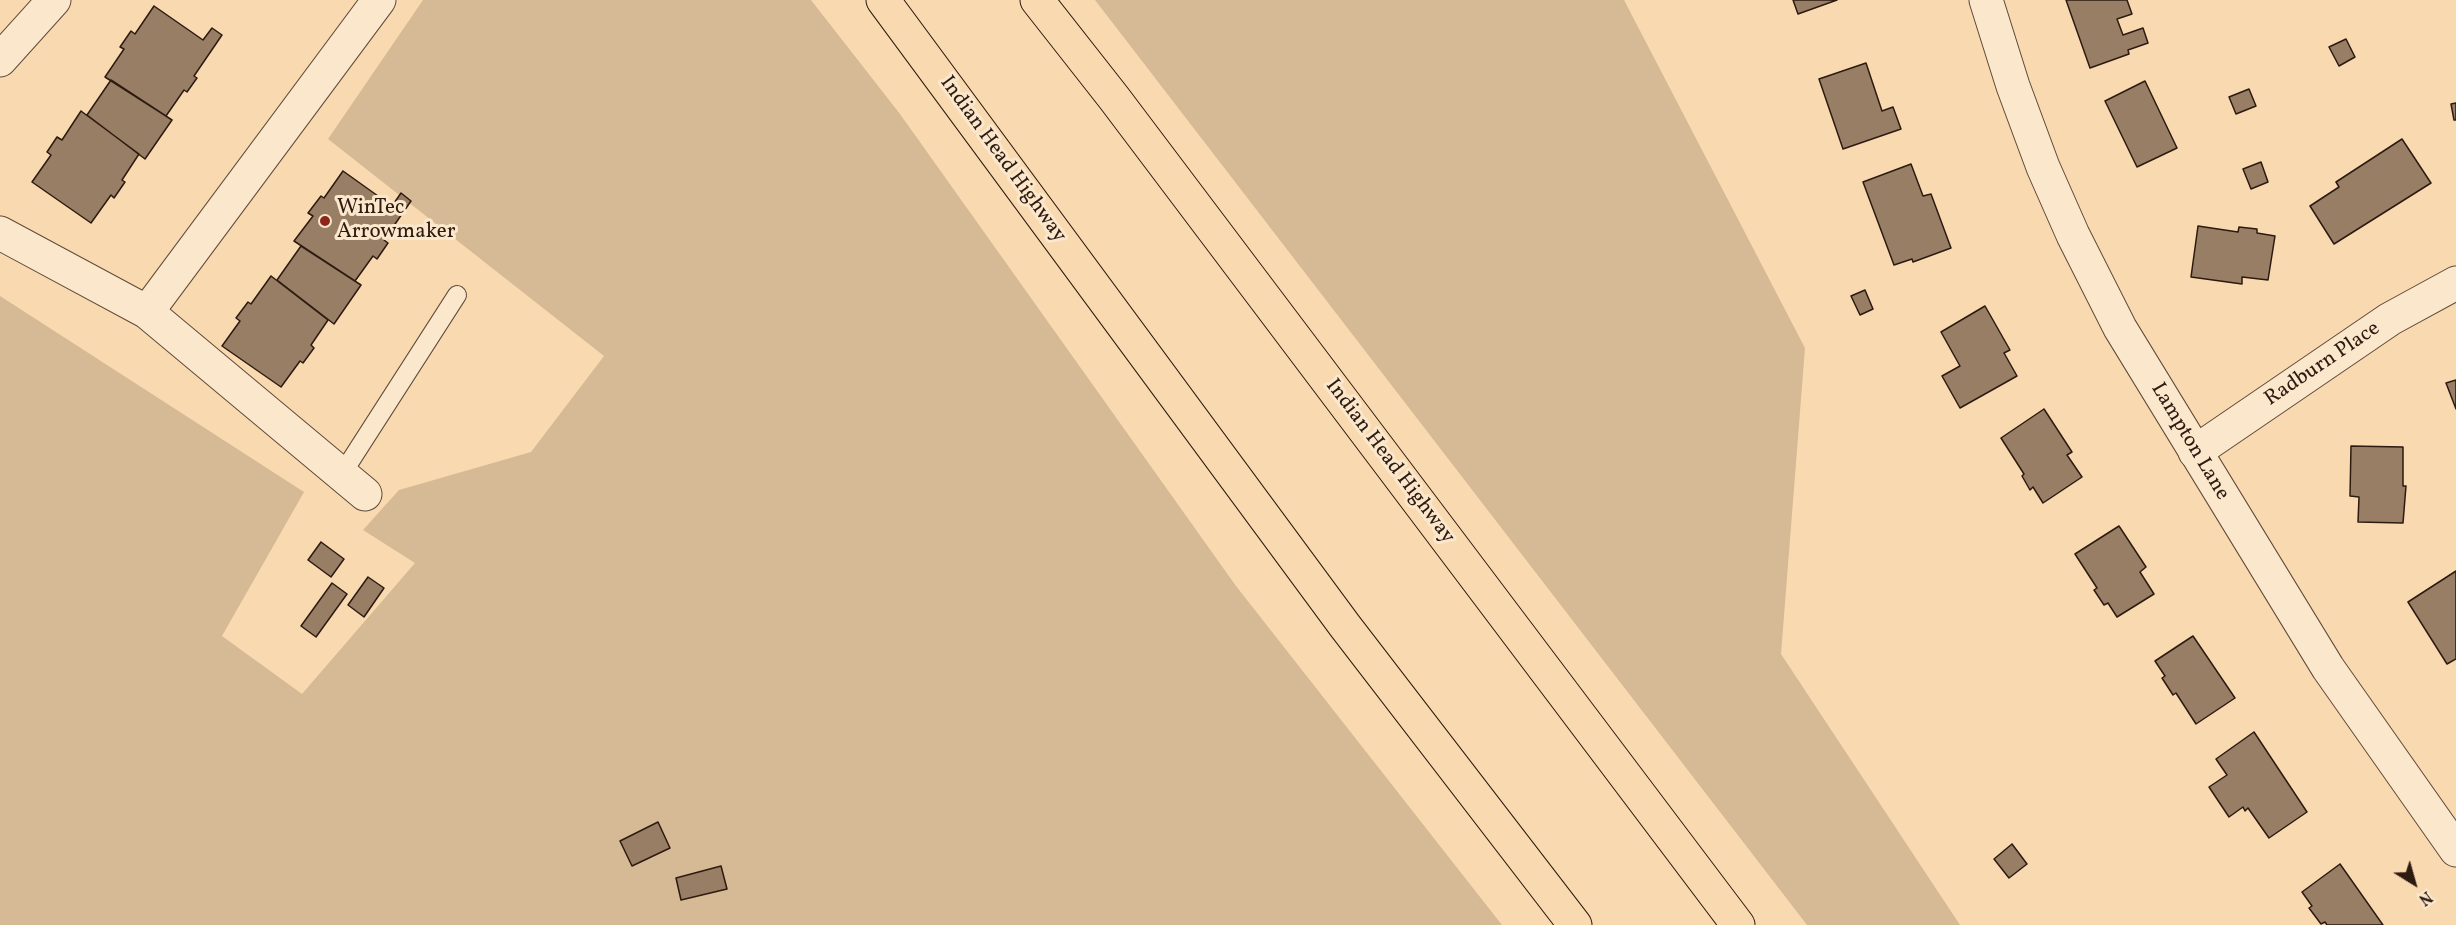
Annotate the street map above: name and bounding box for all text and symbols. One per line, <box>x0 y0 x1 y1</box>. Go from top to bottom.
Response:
street label: Indian Head Highway <box>933 72 1071 248</box>
place label: WinTec Arrowmaker <box>337 196 456 246</box>
marker: WinTec Arrowmaker <box>318 214 332 228</box>
street label: Radburn Place <box>2260 317 2386 413</box>
street label: Indian Head Highway <box>1319 375 1459 549</box>
street label: Lampton Lane <box>2144 379 2234 505</box>
north arrow <box>2384 853 2444 913</box>
text: N <box>2414 885 2436 910</box>

